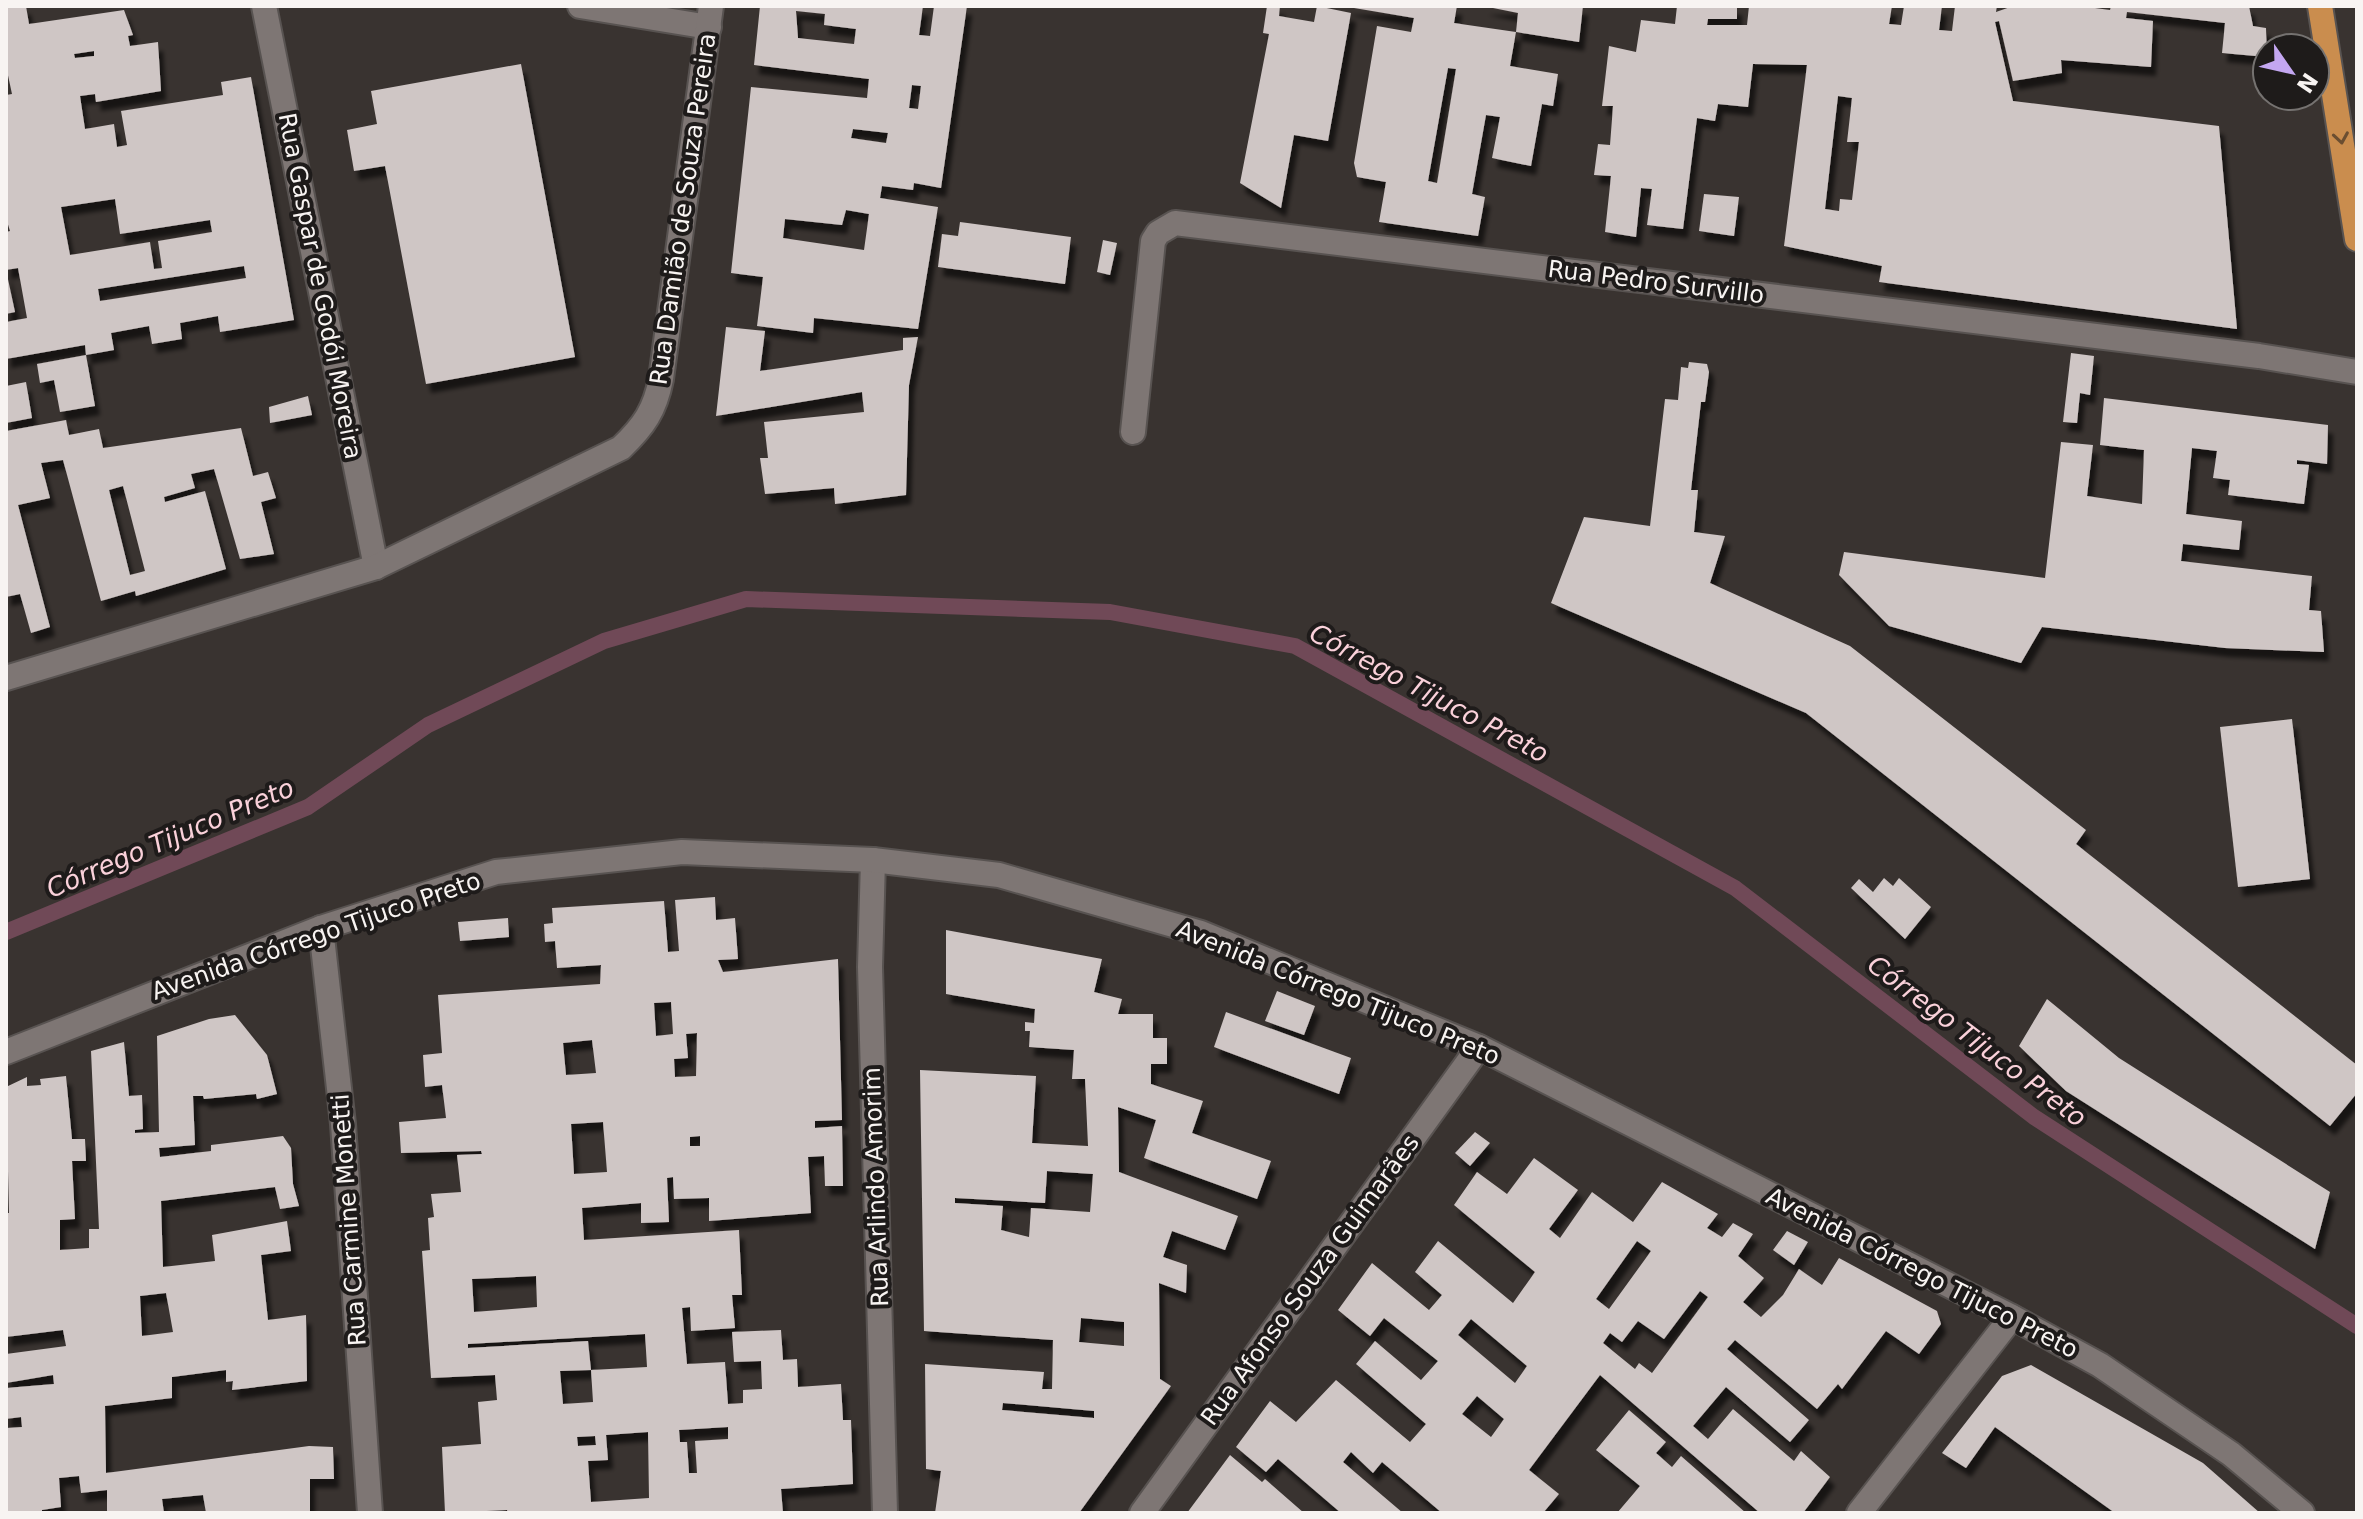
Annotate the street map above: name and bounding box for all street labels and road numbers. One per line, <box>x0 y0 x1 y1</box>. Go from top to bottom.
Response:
street label: Rua Damião de Souza Pereira <box>644 31 722 387</box>
street label: Rua Gaspar de Godói Moreira <box>273 110 367 462</box>
street label: Rua Pedro Survillo <box>1546 255 1766 309</box>
street label: Avenida Córrego Tijuco Preto <box>148 866 484 1006</box>
street label: Avenida Córrego Tijuco Preto <box>1172 915 1504 1071</box>
street label: Rua Arlindo Amorim <box>858 1067 894 1307</box>
street label: Rua Carmine Monetti <box>326 1093 372 1347</box>
street label: Rua Afonso Souza Guimarães <box>1195 1129 1425 1431</box>
street label: Avenida Córrego Tijuco Preto <box>1761 1182 2083 1364</box>

